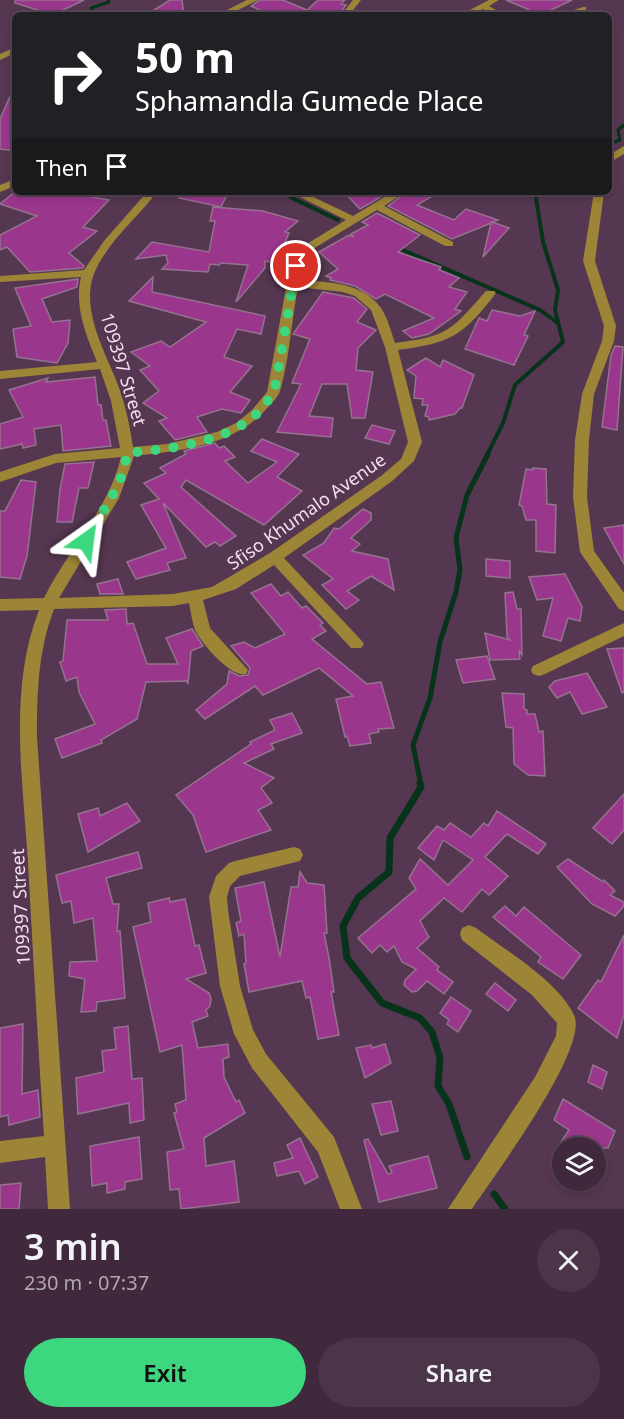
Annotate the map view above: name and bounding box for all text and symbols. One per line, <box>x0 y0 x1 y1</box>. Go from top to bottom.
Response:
text: 50 m <box>135 28 235 85</box>
icon: right <box>36 36 114 114</box>
text: Sphamandla Gumede Place <box>135 82 483 119</box>
icon: arrive <box>100 150 133 183</box>
text: Then <box>36 152 88 182</box>
pin <box>270 240 321 291</box>
icon: arrive <box>279 249 312 282</box>
street label: 109397 Street <box>95 310 153 429</box>
street label: Sfiso Khumalo Avenue <box>222 447 390 575</box>
position arrow <box>54 509 118 573</box>
street label: 109397 Street <box>5 848 35 966</box>
map controls <box>552 1137 606 1191</box>
button: layers <box>552 1137 606 1191</box>
text: 3 min <box>24 1222 122 1271</box>
button: close <box>537 1229 600 1292</box>
text: 230 m · 07:37 <box>24 1269 149 1296</box>
button: Exit <box>24 1338 306 1407</box>
button: Share <box>318 1338 600 1407</box>

